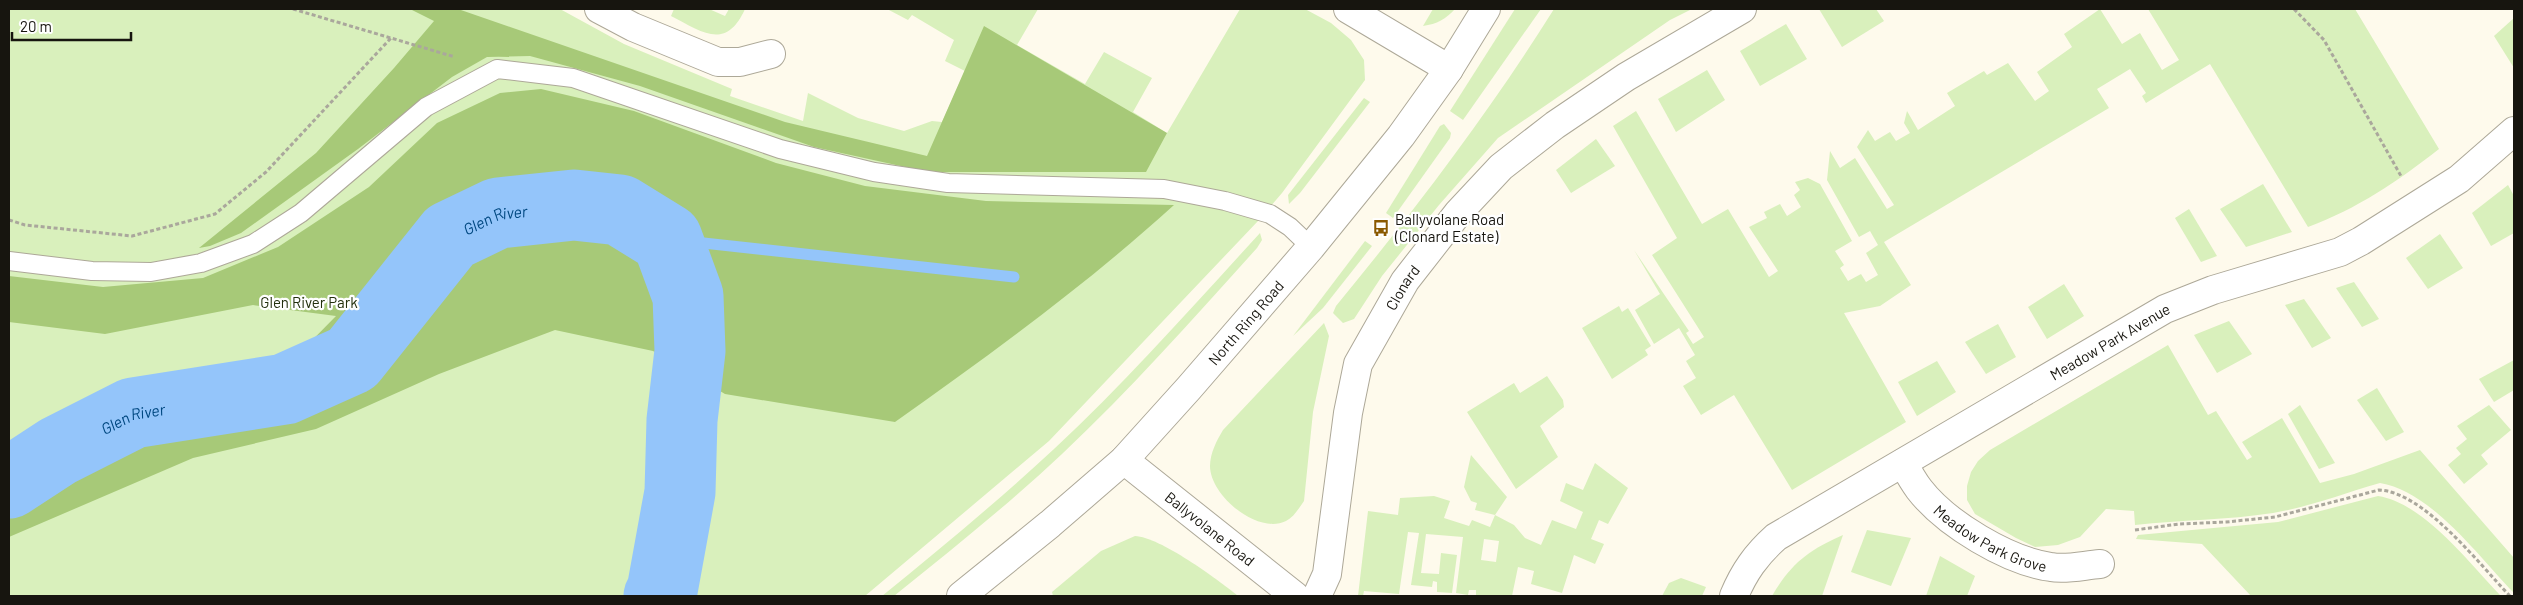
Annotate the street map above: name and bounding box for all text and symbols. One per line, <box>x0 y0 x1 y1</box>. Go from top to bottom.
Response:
scale bar <box>12 10 131 42</box>
text: 20 m <box>20 17 52 35</box>
water label: Glen River <box>460 200 529 238</box>
place label: Ballyvolane Road (Clonard Estate) <box>1394 210 1504 245</box>
bus stop icon: Ballyvolane Road (Clonard Estate) <box>1371 218 1391 238</box>
street label: Clonard <box>1381 261 1423 313</box>
street label: North Ring Road <box>1204 277 1287 368</box>
park label: Glen River Park <box>260 293 358 311</box>
street label: Meadow Park Avenue <box>2046 299 2172 384</box>
water label: Glen River <box>97 398 168 437</box>
street label: Ballyvolane Road <box>1162 487 1258 570</box>
street label: Meadow Park Grove <box>1930 501 2049 575</box>

